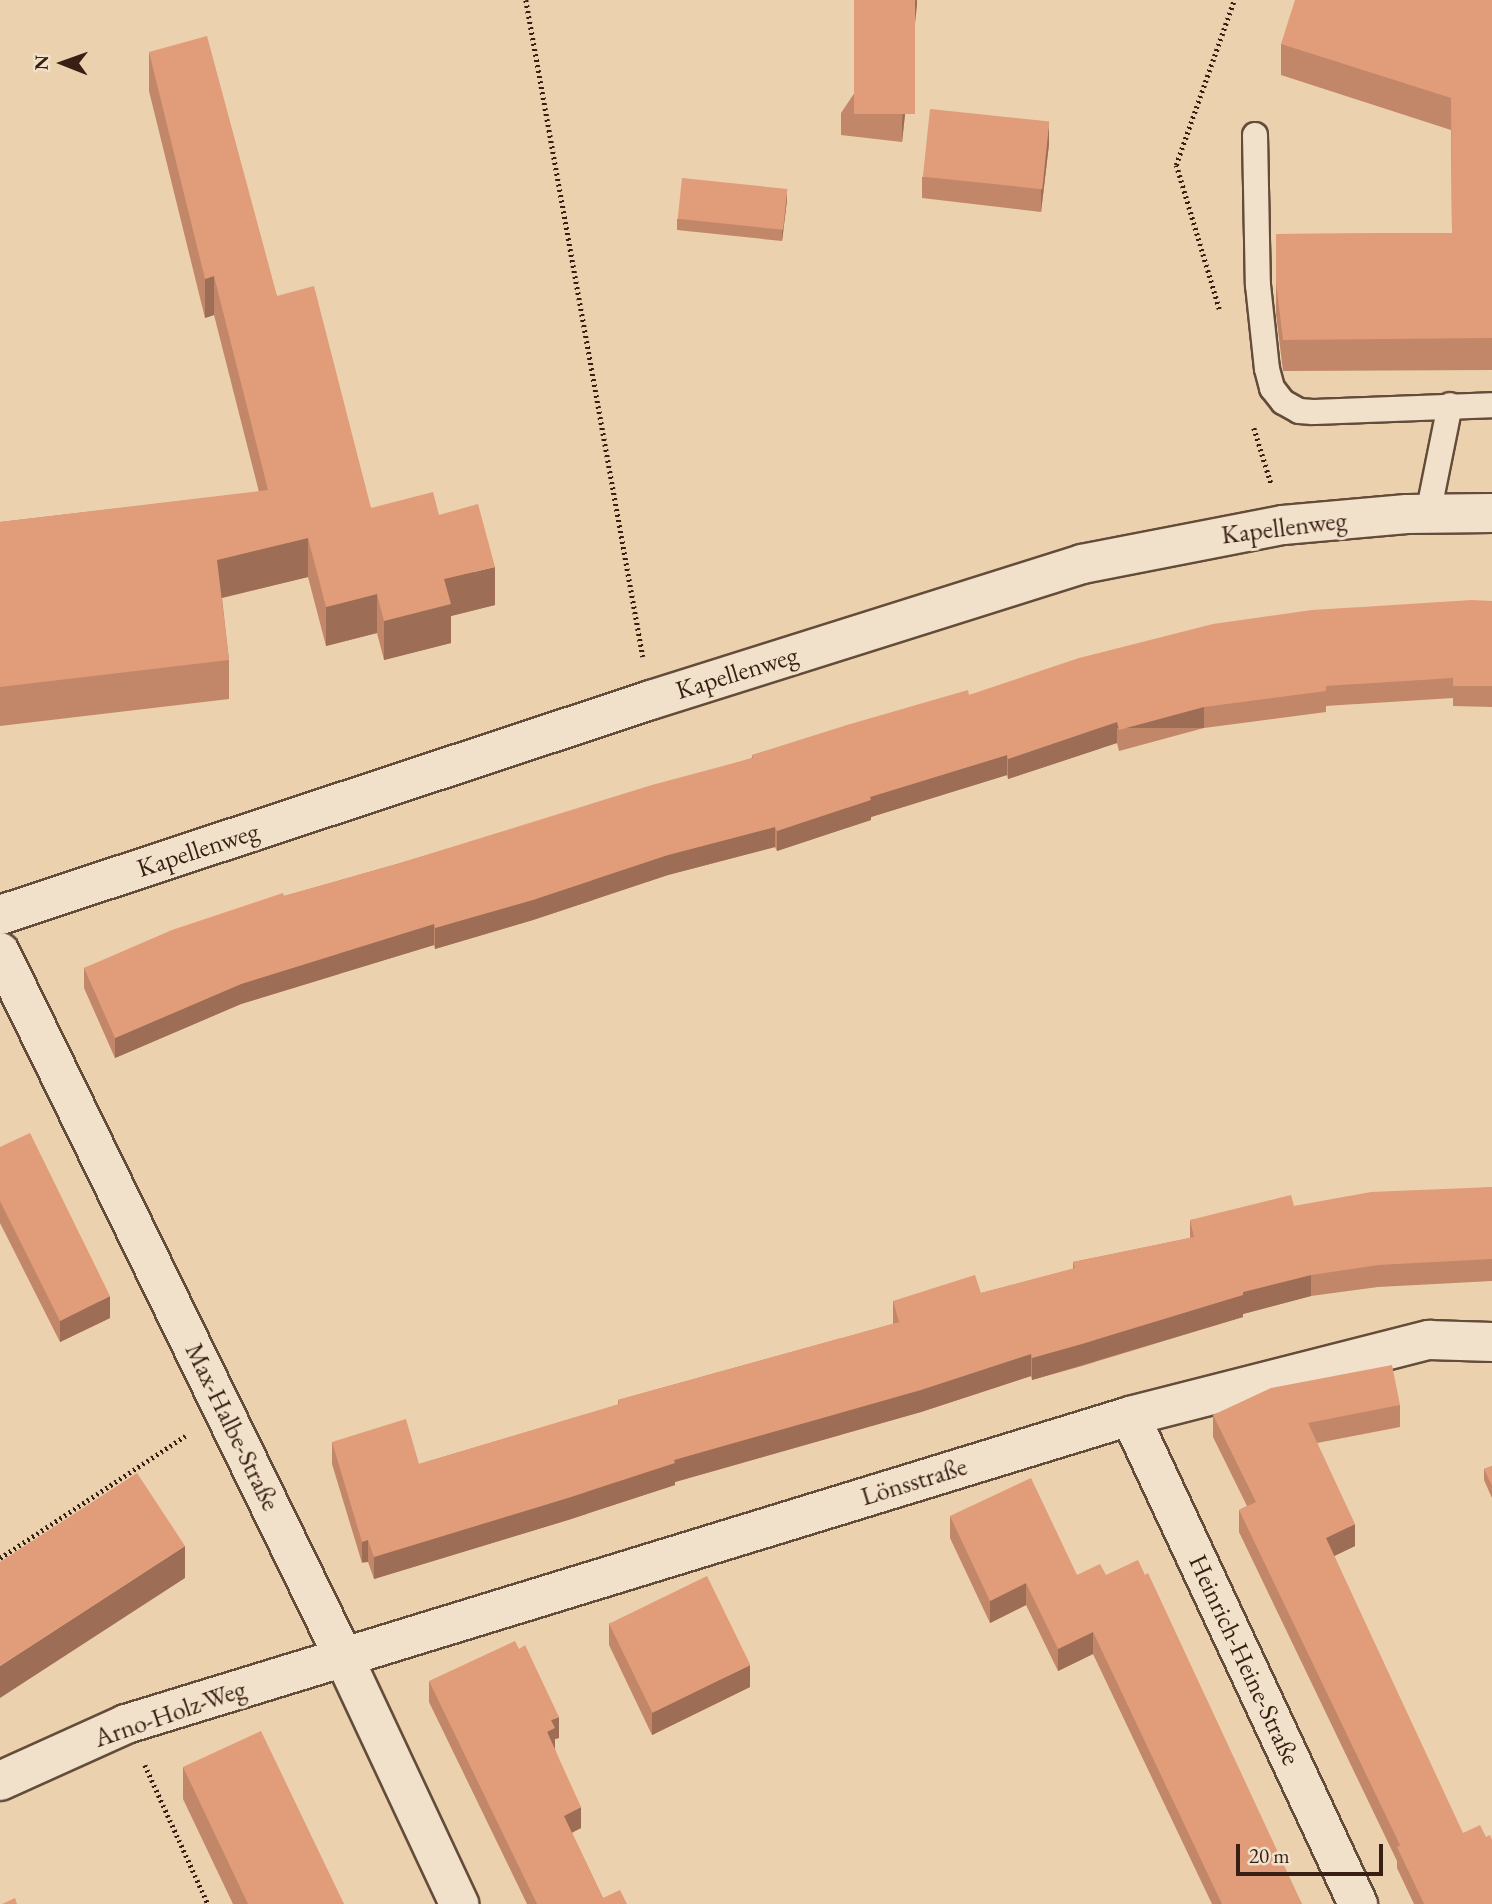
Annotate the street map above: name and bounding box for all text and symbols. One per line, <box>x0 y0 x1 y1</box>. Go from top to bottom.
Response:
north arrow <box>28 28 98 98</box>
text: N <box>29 55 54 71</box>
street label: Kapellenweg <box>1220 505 1348 551</box>
street label: Kapellenweg <box>672 640 802 706</box>
street label: Kapellenweg <box>133 816 263 884</box>
street label: Max-Halbe-Straße <box>178 1338 286 1516</box>
street label: Lönsstraße <box>857 1451 971 1513</box>
street label: Heinrich-Heine-Straße <box>1182 1550 1306 1770</box>
street label: Arno-Holz-Weg <box>90 1674 250 1754</box>
scale bar <box>1240 1830 1387 1874</box>
text: 20 m <box>1249 1842 1290 1869</box>

